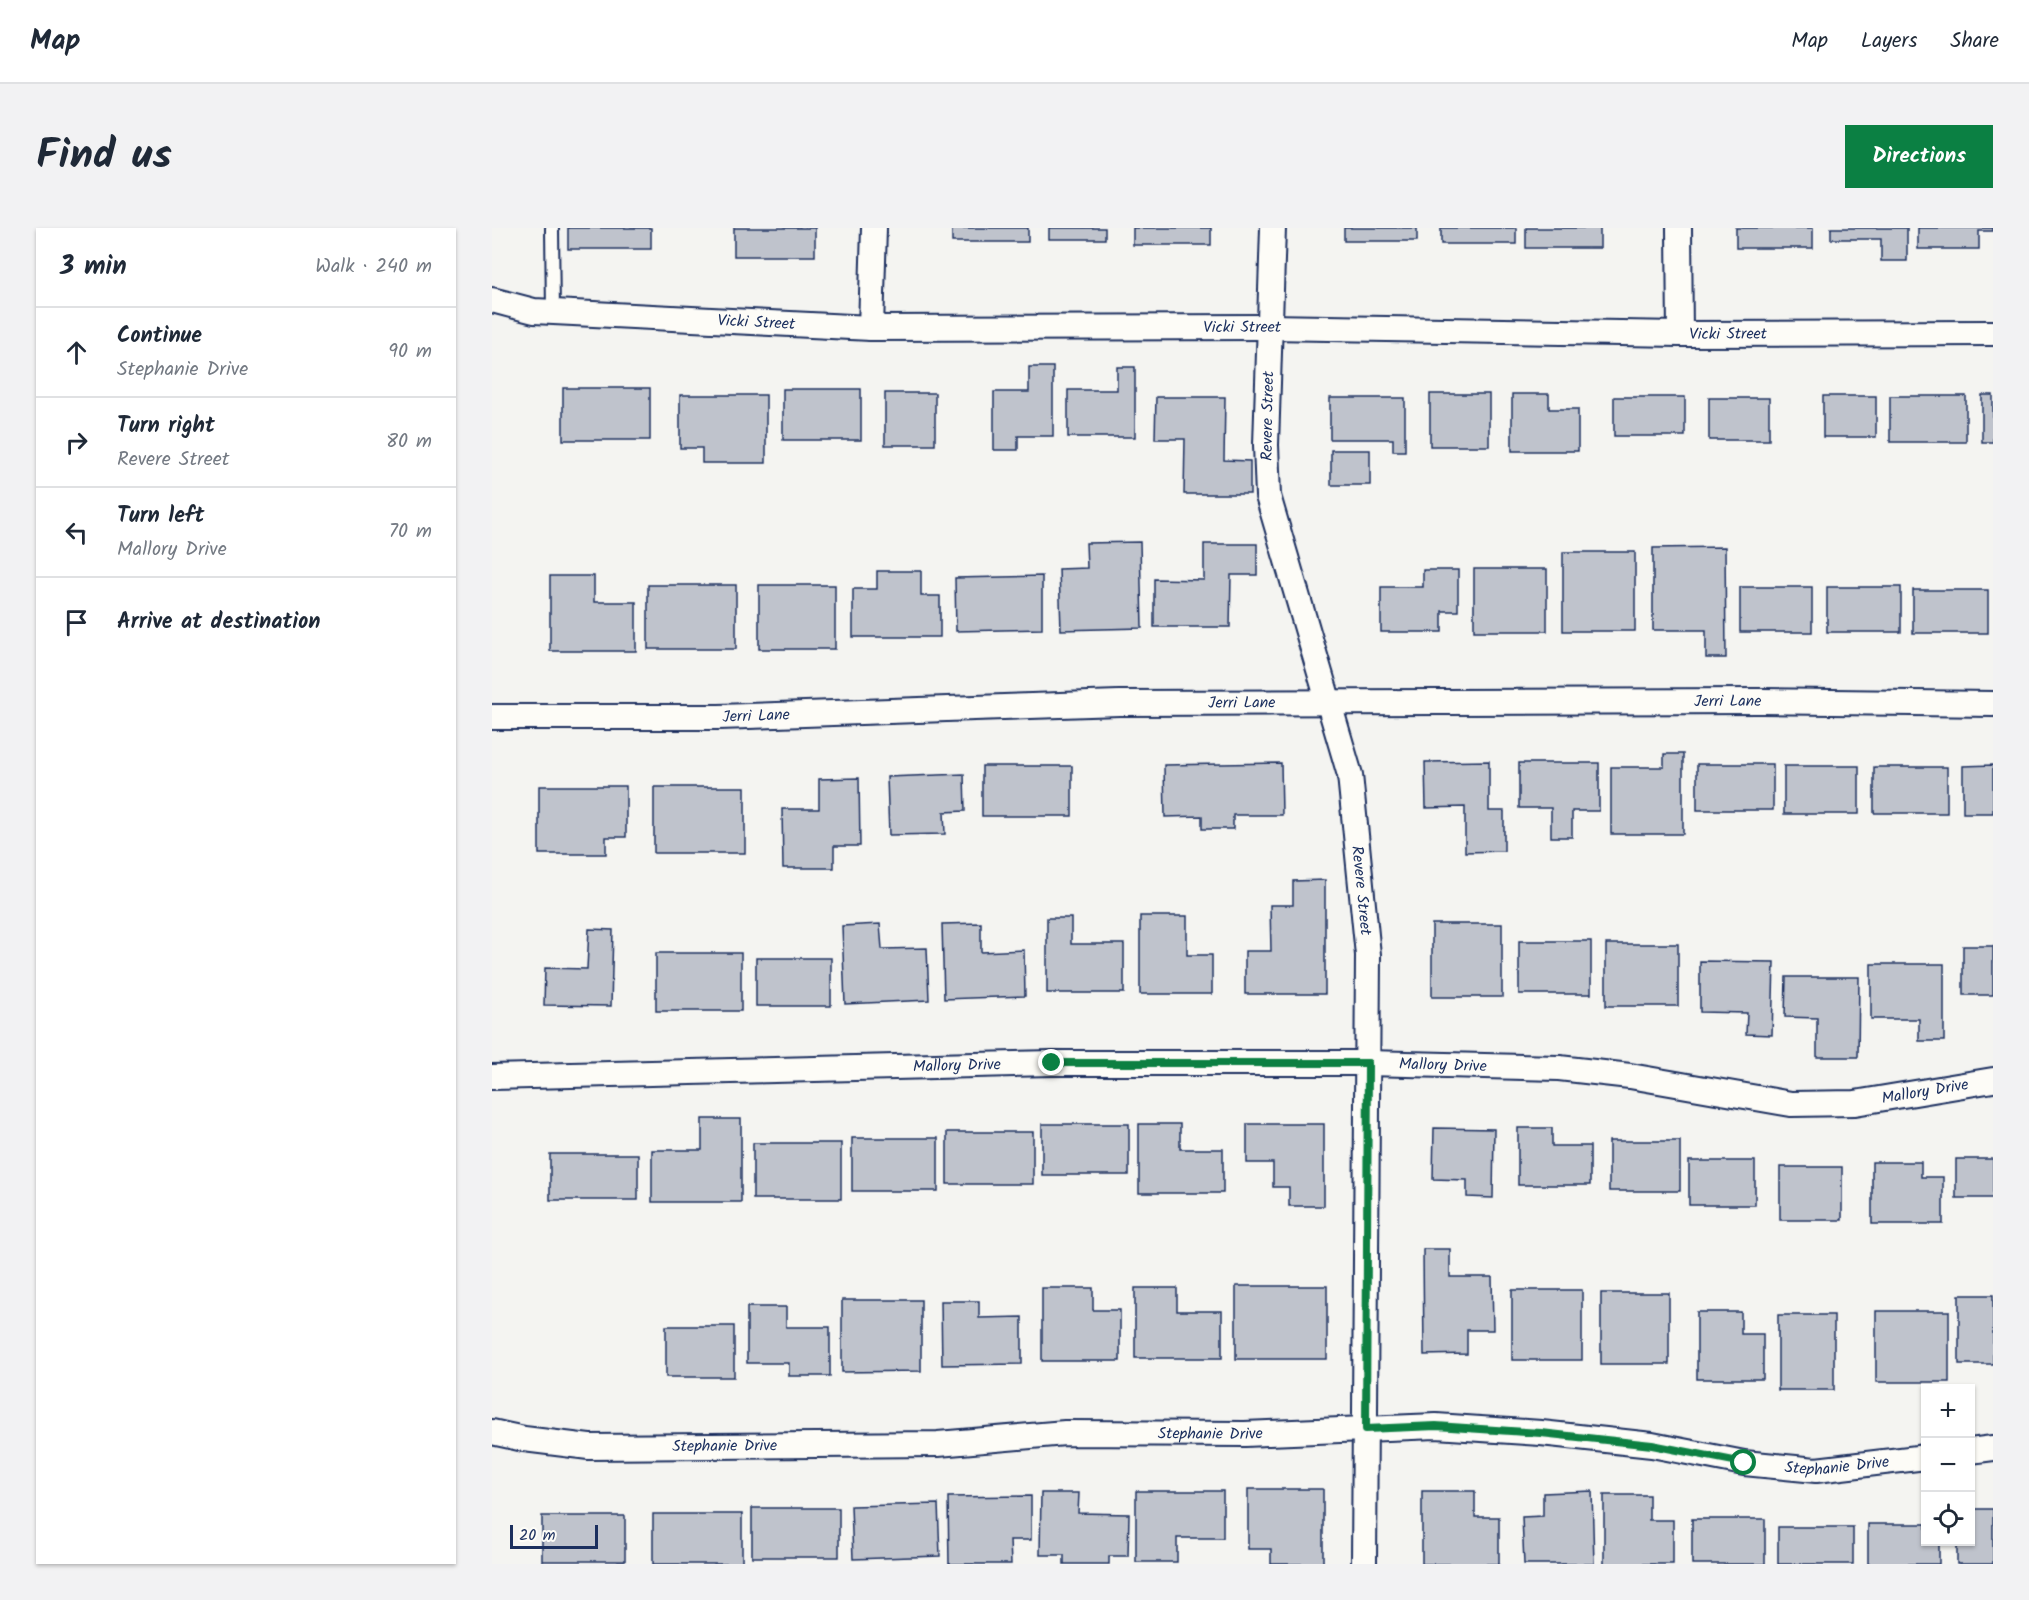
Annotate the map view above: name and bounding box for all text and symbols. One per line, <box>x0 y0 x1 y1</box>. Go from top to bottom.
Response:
text: Map <box>30 19 81 64</box>
text: Map <box>1791 25 1828 58</box>
text: Layers <box>1861 25 1917 58</box>
text: Share <box>1950 25 1999 58</box>
text: Find us <box>36 123 172 190</box>
button: Directions <box>1845 125 1993 188</box>
text: 3 min <box>60 246 127 288</box>
text: Walk · 240 m <box>315 251 432 283</box>
street label: Vicki Street <box>717 308 797 337</box>
street label: Vicki Street <box>1203 314 1282 340</box>
text: Continue <box>117 319 202 354</box>
street label: Vicki Street <box>1689 321 1768 346</box>
icon: ahead <box>60 336 93 369</box>
text: 90 m <box>388 336 432 368</box>
text: Stephanie Drive <box>117 354 248 386</box>
street label: Revere Street <box>1255 370 1281 461</box>
text: Turn right <box>117 409 215 444</box>
icon: right <box>60 426 93 459</box>
text: 80 m <box>386 426 432 458</box>
text: Revere Street <box>117 444 229 476</box>
text: Turn left <box>117 499 204 534</box>
icon: left <box>60 516 93 549</box>
text: 70 m <box>389 516 432 548</box>
text: Mallory Drive <box>117 534 227 566</box>
text: Arrive at destination <box>117 605 320 640</box>
icon: arrive <box>60 606 93 639</box>
street label: Jerri Lane <box>1694 688 1762 714</box>
street label: Jerri Lane <box>1208 690 1276 715</box>
street label: Jerri Lane <box>722 702 790 729</box>
street label: Revere Street <box>1345 844 1379 937</box>
route end <box>1038 1049 1064 1075</box>
street label: Mallory Drive <box>1399 1051 1487 1079</box>
street label: Mallory Drive <box>913 1052 1001 1079</box>
street label: Mallory Drive <box>1880 1072 1970 1111</box>
map controls <box>1921 1384 1975 1546</box>
button: + <box>1921 1384 1975 1438</box>
street label: Stephanie Drive <box>1158 1421 1263 1447</box>
street label: Stephanie Drive <box>672 1433 777 1459</box>
button: − <box>1921 1438 1975 1492</box>
route start <box>1730 1449 1756 1475</box>
street label: Stephanie Drive <box>1784 1449 1891 1483</box>
button: locate <box>1921 1492 1975 1546</box>
scale bar <box>510 1522 598 1550</box>
text: 20 m <box>519 1523 555 1548</box>

